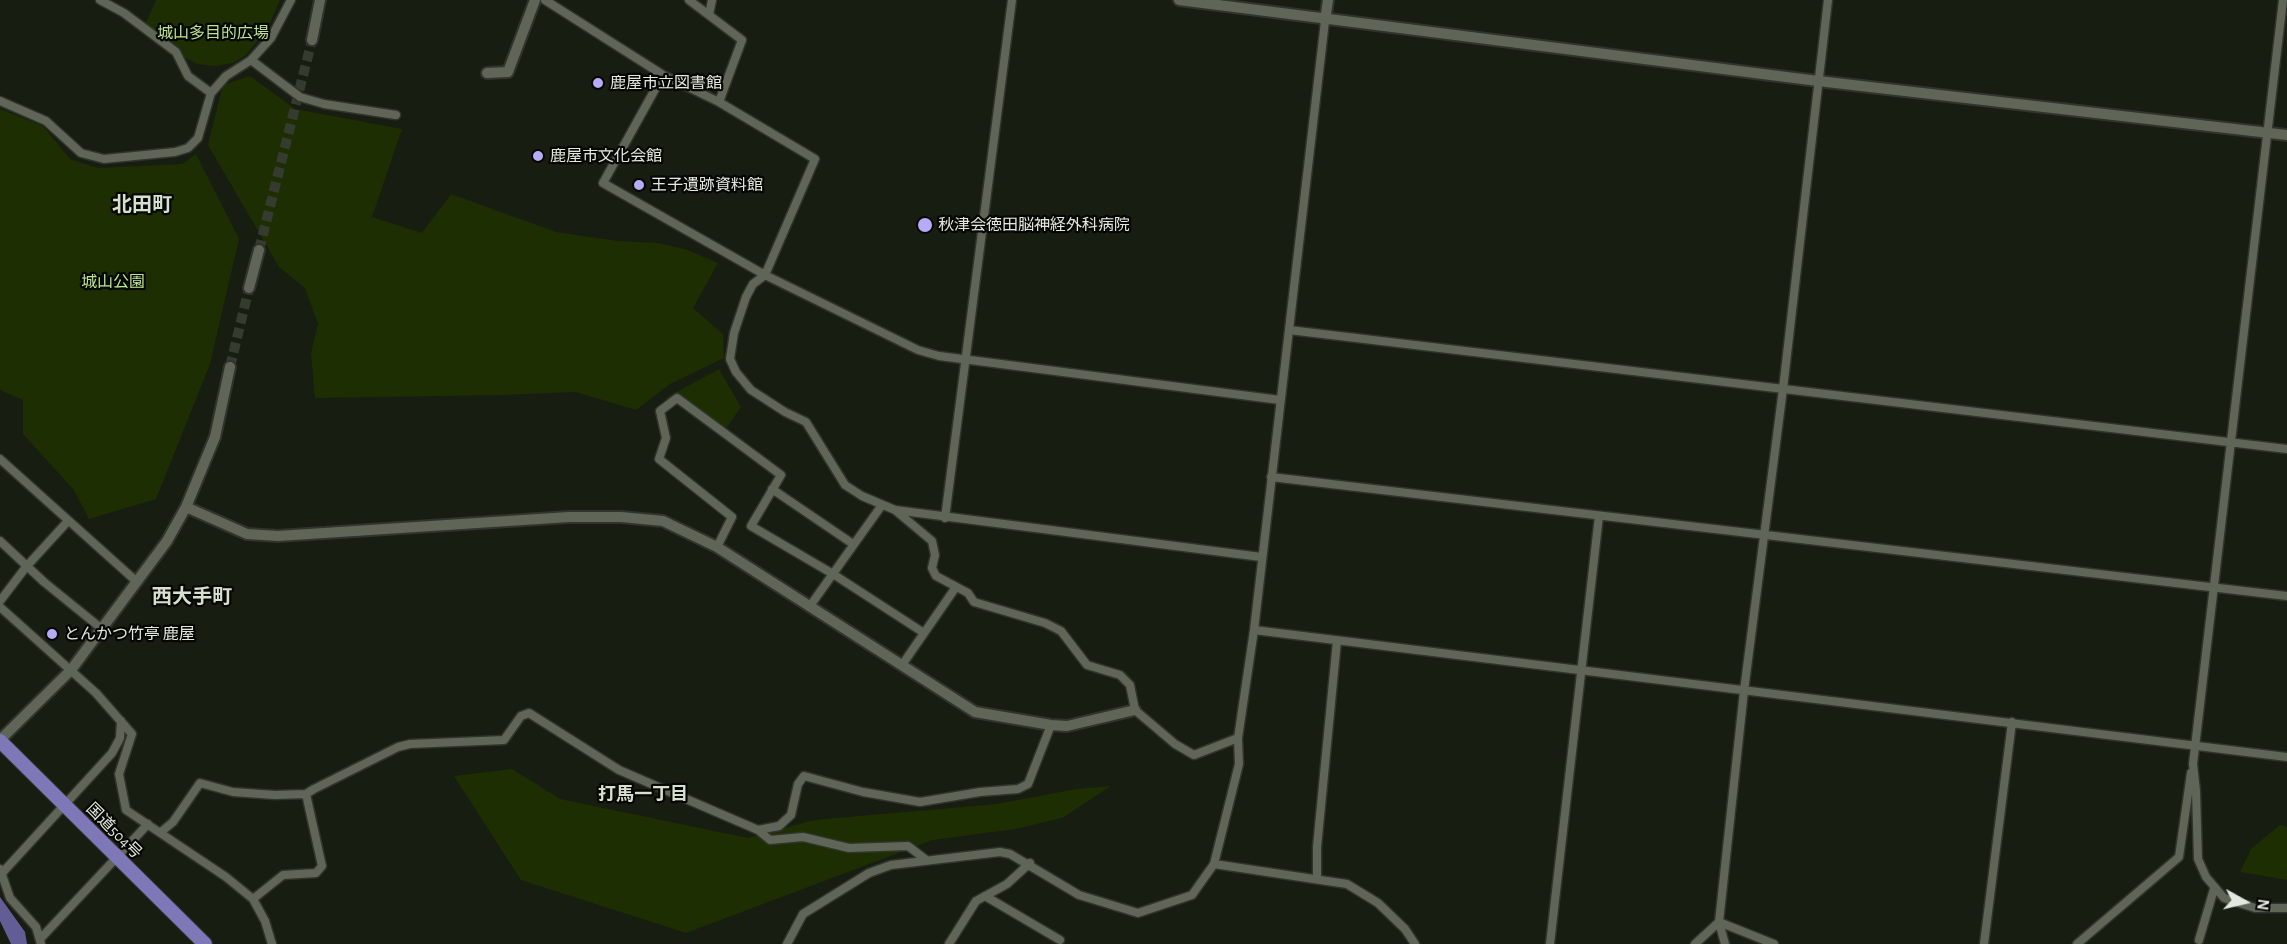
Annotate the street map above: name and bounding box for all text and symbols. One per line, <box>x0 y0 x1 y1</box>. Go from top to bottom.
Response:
park label: 城山多目的広場 <box>157 23 269 43</box>
place label: 鹿屋市立図書館 <box>610 73 722 93</box>
marker: 鹿屋市立図書館 <box>591 76 605 90</box>
place label: 鹿屋市文化会館 <box>550 146 662 166</box>
marker: 鹿屋市文化会館 <box>531 149 545 163</box>
place label: 王子遺跡資料館 <box>651 175 763 195</box>
marker: 王子遺跡資料館 <box>632 178 646 192</box>
district label: 北田町 <box>112 193 172 217</box>
place label: 秋津会徳田脳神経外科病院 <box>938 215 1130 235</box>
marker: 秋津会徳田脳神経外科病院 <box>916 216 934 234</box>
park label: 城山公園 <box>81 272 145 292</box>
district label: 西大手町 <box>152 585 232 609</box>
place label: とんかつ竹亭 鹿屋 <box>64 624 195 644</box>
marker: とんかつ竹亭 鹿屋 <box>45 627 59 641</box>
district label: 打馬一丁目 <box>598 784 688 806</box>
street label: 国道504号 <box>82 799 146 863</box>
north arrow <box>2215 872 2275 932</box>
text: N <box>2254 898 2272 911</box>

